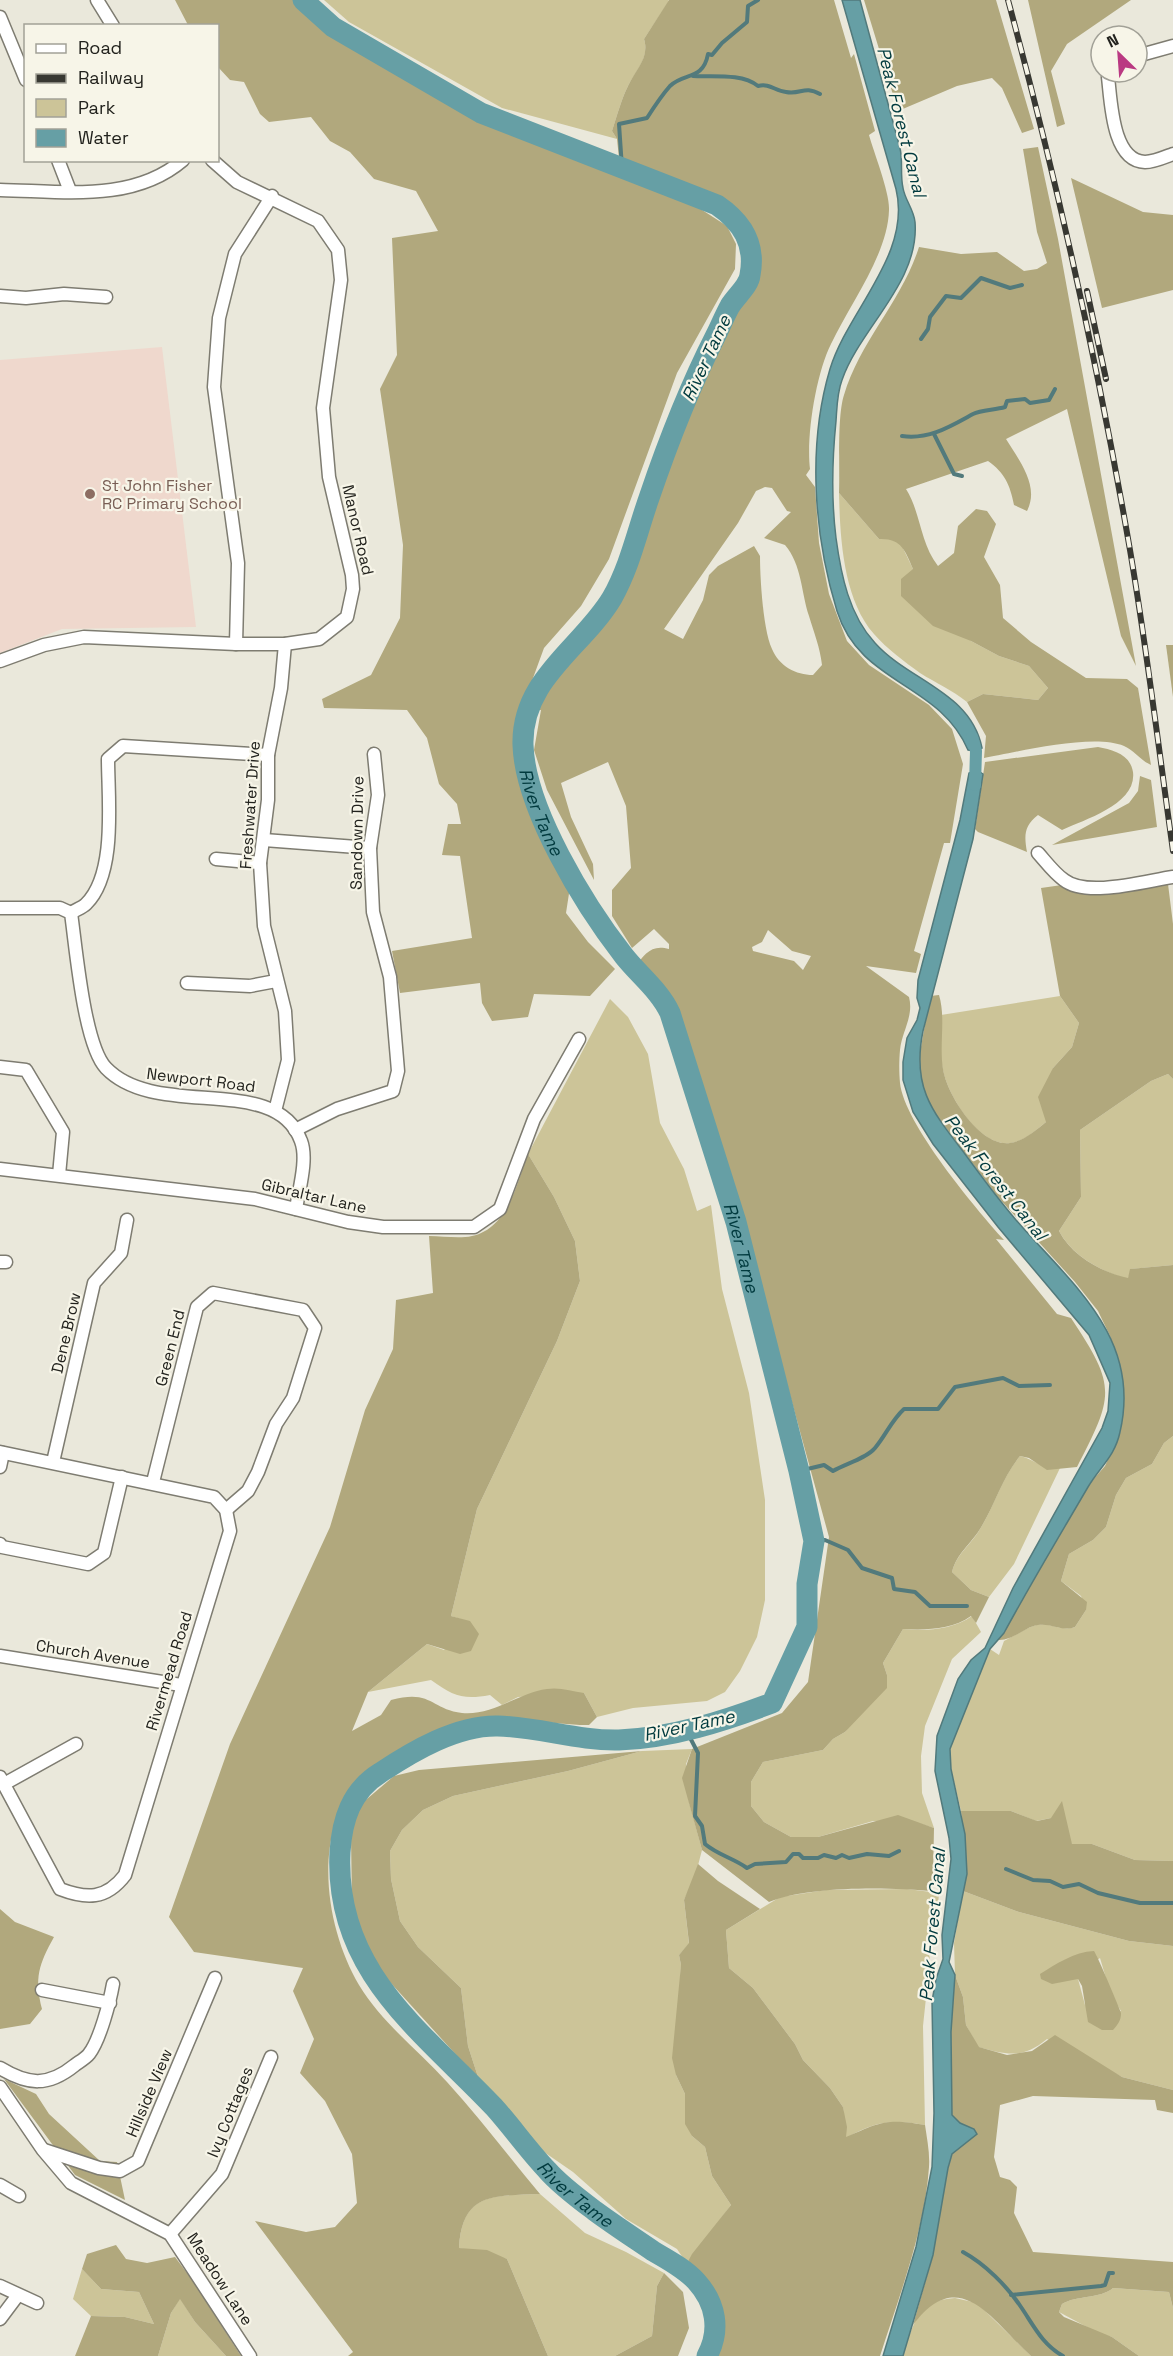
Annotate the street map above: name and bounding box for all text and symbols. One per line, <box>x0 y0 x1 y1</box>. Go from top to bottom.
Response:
legend <box>24 24 219 162</box>
north arrow <box>1089 24 1149 84</box>
text: N <box>1104 29 1122 53</box>
text: Road <box>78 36 122 59</box>
water label: Peak Forest Canal <box>872 45 932 202</box>
text: Railway <box>78 66 144 89</box>
text: Park <box>78 96 116 119</box>
text: Water <box>78 126 129 149</box>
water label: River Tame <box>676 310 736 405</box>
place label: St John Fisher RC Primary School <box>102 475 242 514</box>
street label: Manor Road <box>337 483 379 577</box>
marker: St John Fisher RC Primary School <box>83 487 97 501</box>
street label: Freshwater Drive <box>235 740 265 870</box>
water label: River Tame <box>515 766 570 861</box>
street label: Sandown Drive <box>346 776 368 890</box>
street label: Newport Road <box>145 1063 257 1097</box>
water label: Peak Forest Canal <box>940 1109 1054 1247</box>
street label: Gibraltar Lane <box>259 1174 369 1218</box>
water label: River Tame <box>719 1200 765 1296</box>
street label: Dene Brow <box>47 1291 85 1375</box>
street label: Green End <box>150 1307 190 1389</box>
street label: Rivermead Road <box>141 1609 197 1733</box>
street label: Church Avenue <box>34 1635 152 1673</box>
water label: River Tame <box>642 1704 738 1746</box>
water label: Peak Forest Canal <box>914 1845 950 2003</box>
street label: Hillside View <box>121 2046 177 2140</box>
street label: Ivy Cottages <box>202 2063 258 2161</box>
water label: River Tame <box>532 2156 619 2233</box>
street label: Meadow Lane <box>182 2229 258 2329</box>

